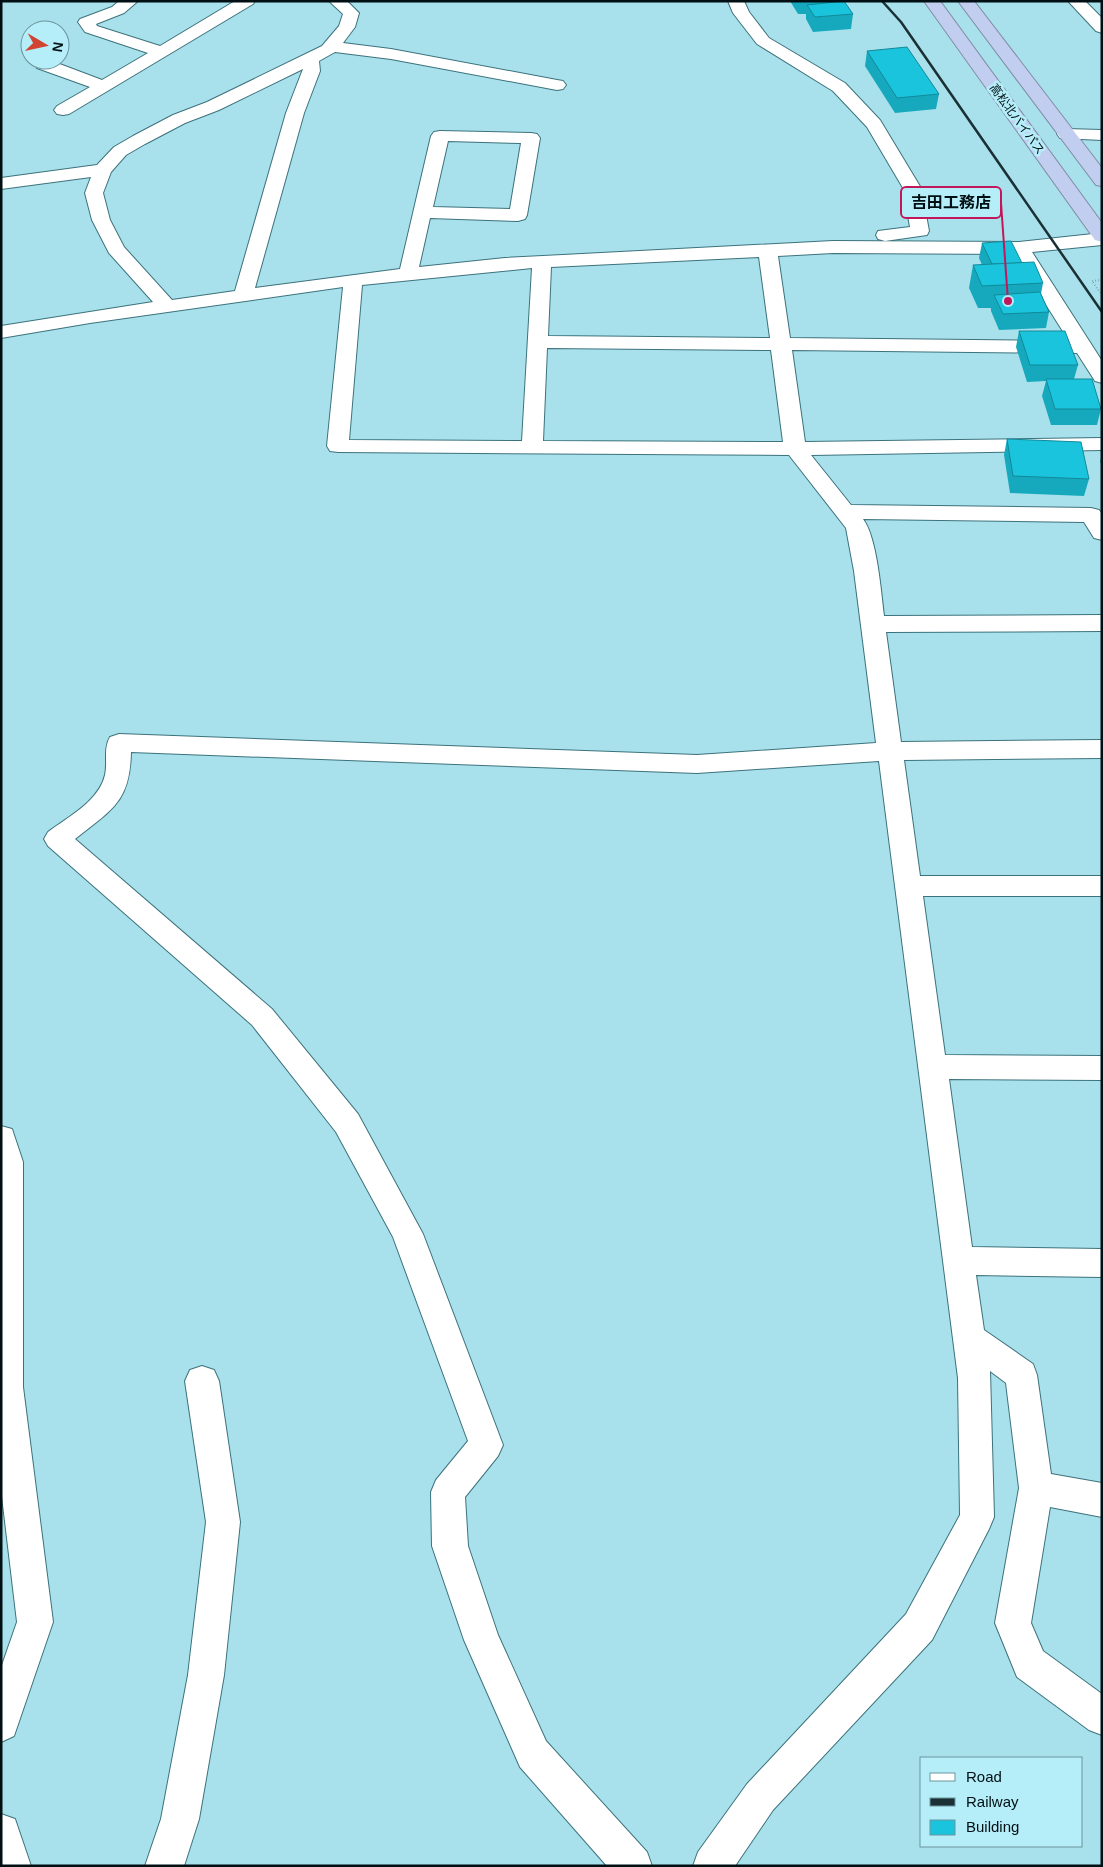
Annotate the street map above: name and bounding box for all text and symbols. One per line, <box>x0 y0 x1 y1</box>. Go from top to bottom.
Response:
north arrow <box>20 20 70 70</box>
text: N <box>49 41 67 53</box>
street label: 高松北バイパス <box>987 81 1047 157</box>
callout: 吉田工務店 <box>901 187 1001 218</box>
text: 吉田工務店 <box>911 194 991 211</box>
legend <box>920 1757 1083 1847</box>
text: Road <box>966 1768 1002 1785</box>
text: Railway <box>966 1793 1019 1810</box>
text: Building <box>966 1818 1019 1835</box>

